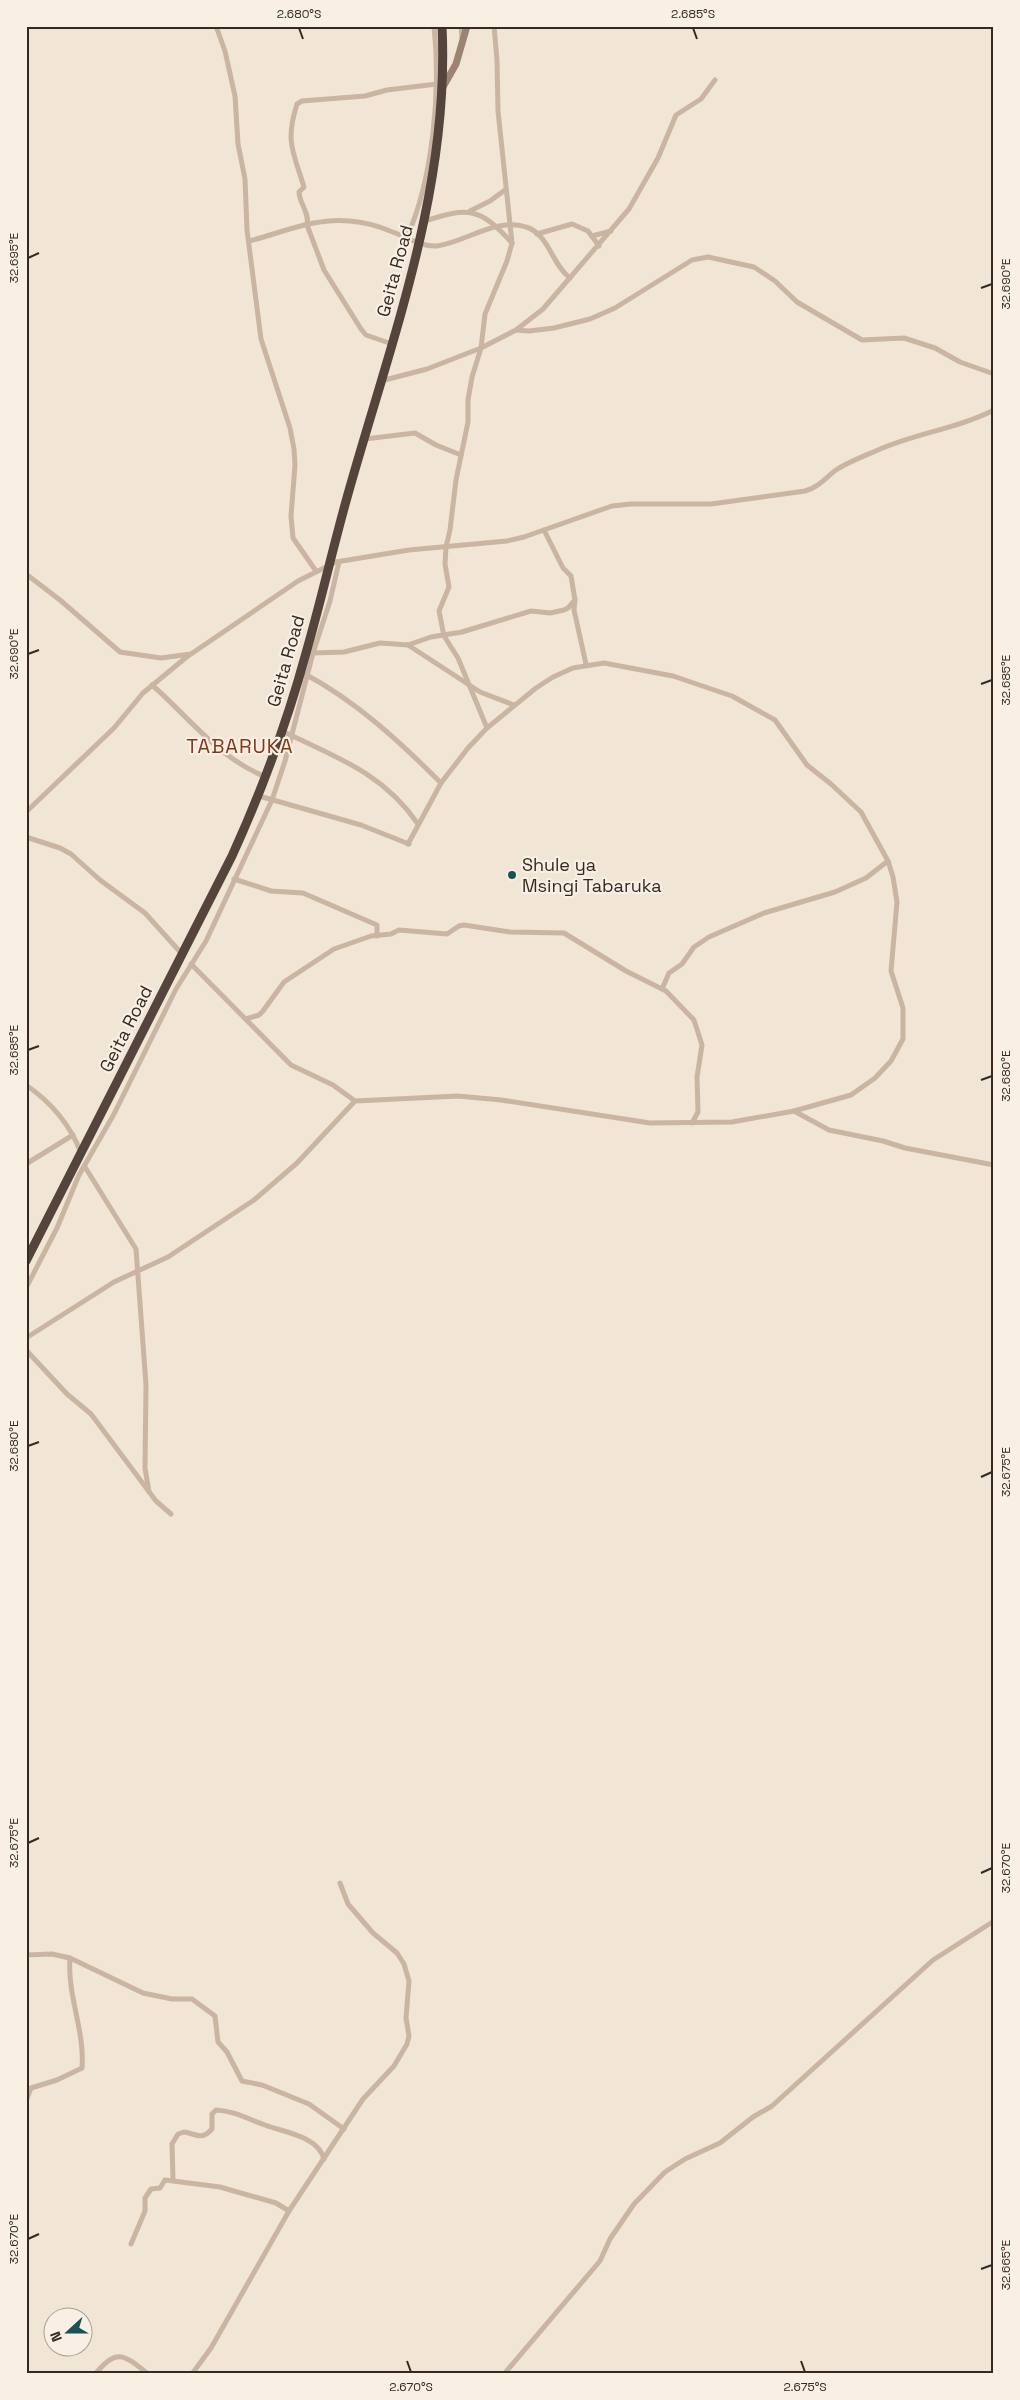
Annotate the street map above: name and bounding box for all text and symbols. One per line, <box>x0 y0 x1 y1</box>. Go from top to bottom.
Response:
text: 2.680°S <box>277 6 321 22</box>
text: 2.685°S <box>671 6 715 22</box>
street label: Geita Road <box>371 222 418 319</box>
text: 32.695°E <box>6 232 22 283</box>
text: 32.690°E <box>998 258 1014 310</box>
street label: Geita Road <box>261 612 310 709</box>
text: 32.690°E <box>6 628 22 680</box>
text: 32.685°E <box>998 654 1014 705</box>
district label: TABARUKA <box>186 733 294 759</box>
place label: Shule ya Msingi Tabaruka <box>522 853 662 897</box>
marker: Shule ya Msingi Tabaruka <box>506 869 518 881</box>
street label: Geita Road <box>94 982 157 1076</box>
text: 32.685°E <box>6 1024 22 1075</box>
text: 32.680°E <box>998 1050 1014 1102</box>
text: 32.680°E <box>6 1420 22 1472</box>
text: 32.675°E <box>998 1447 1014 1497</box>
text: 32.675°E <box>6 1818 22 1868</box>
text: 32.670°E <box>998 1843 1014 1893</box>
text: 32.670°E <box>6 2214 22 2264</box>
text: 32.665°E <box>998 2239 1014 2290</box>
north arrow <box>42 2308 92 2358</box>
text: N <box>46 2329 66 2344</box>
text: 2.670°S <box>389 2379 433 2395</box>
text: 2.675°S <box>783 2379 827 2395</box>

